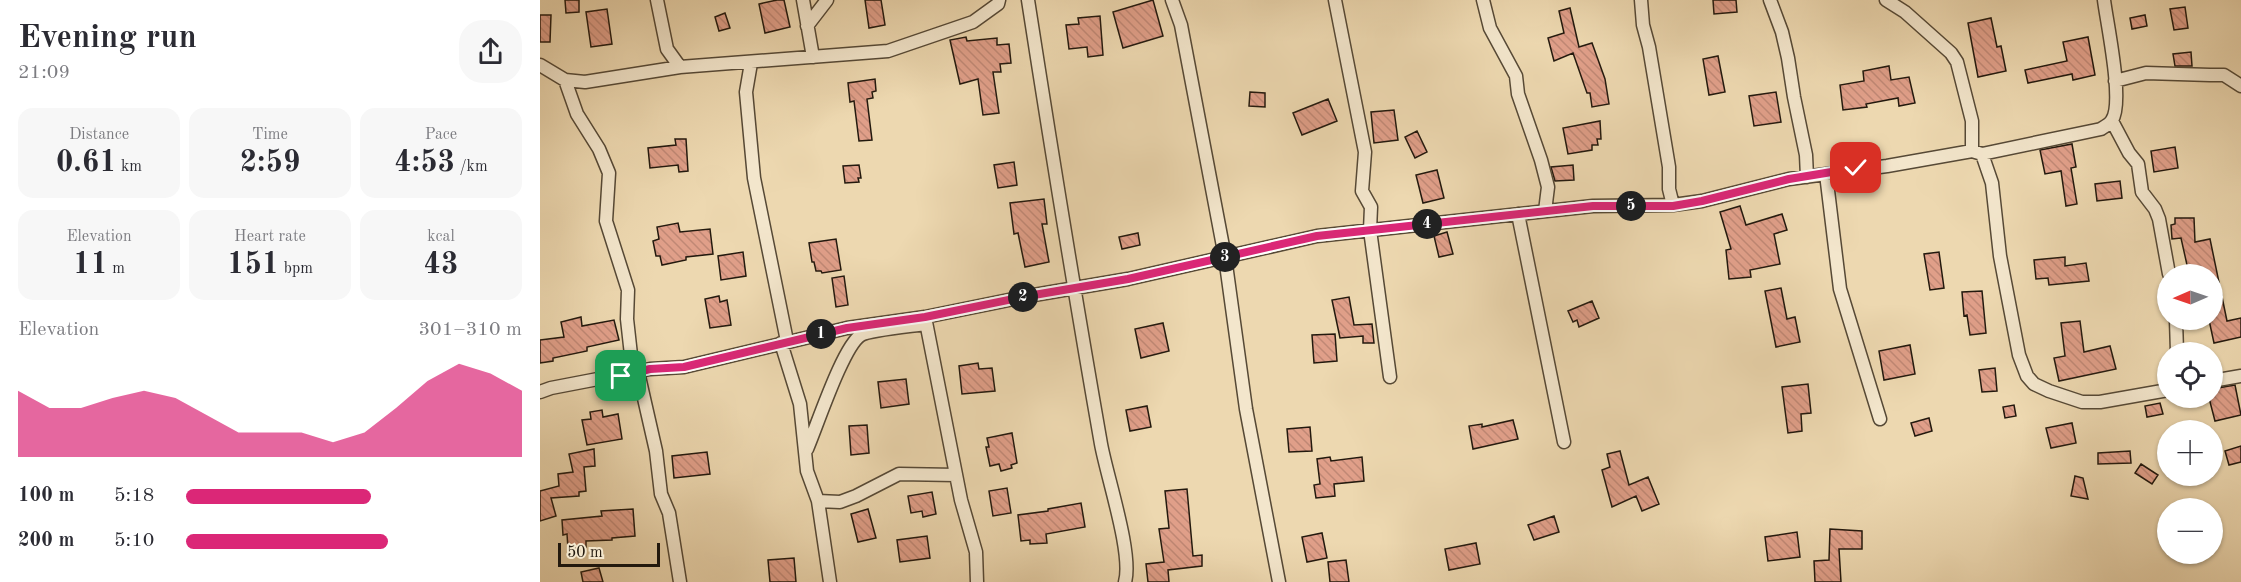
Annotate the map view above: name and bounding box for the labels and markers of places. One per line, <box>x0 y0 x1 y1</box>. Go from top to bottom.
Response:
pin <box>1830 142 1881 193</box>
pin: 5 <box>1616 191 1646 221</box>
pin: 4 <box>1412 209 1442 239</box>
pin: 3 <box>1210 242 1240 272</box>
pin: 2 <box>1008 282 1038 312</box>
pin: 1 <box>806 319 836 349</box>
pin <box>595 350 646 401</box>

